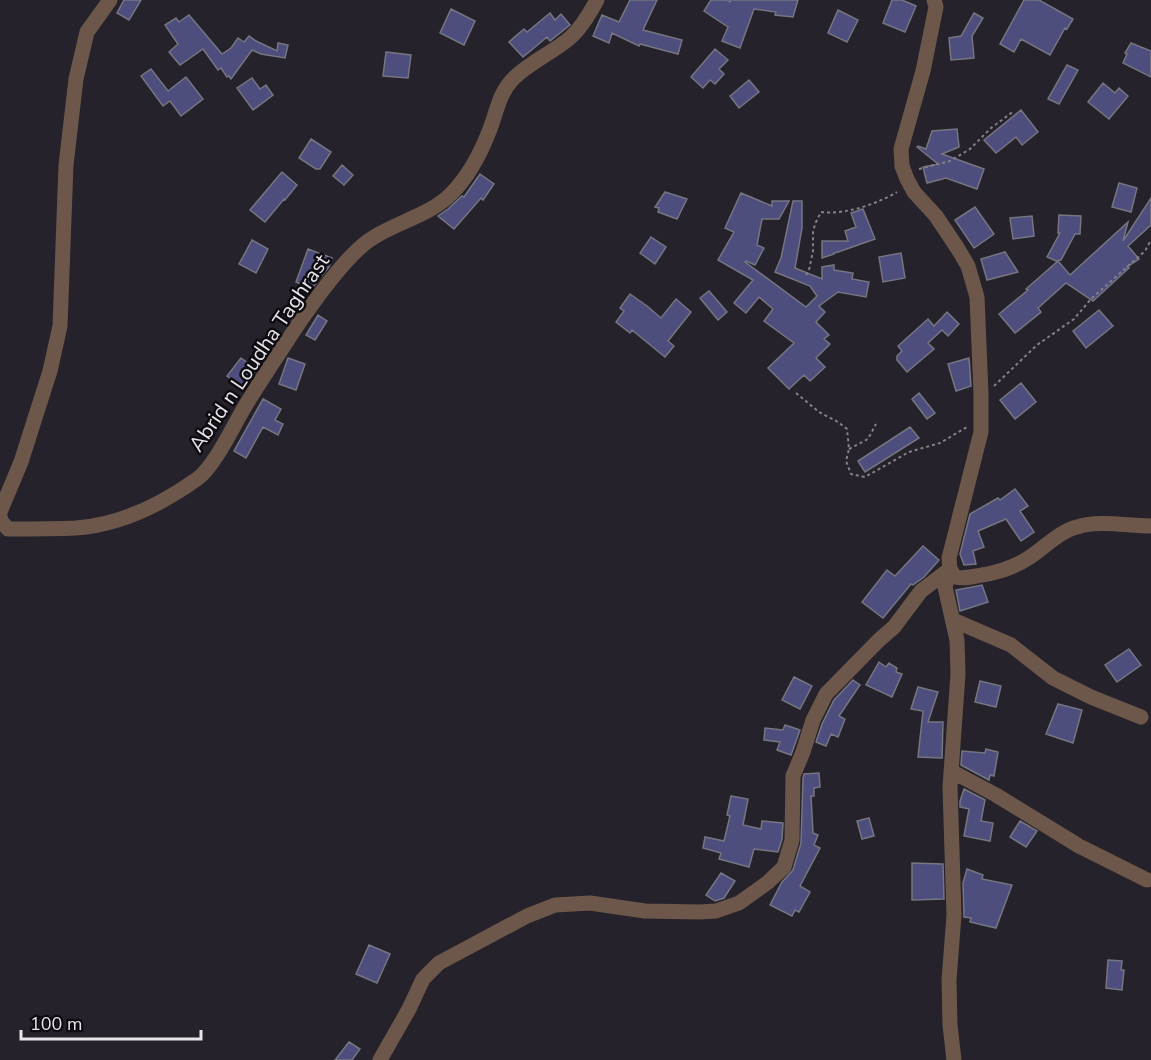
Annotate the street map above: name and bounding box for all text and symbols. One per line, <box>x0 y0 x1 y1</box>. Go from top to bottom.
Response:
street label: Abrid n Loudha Taghrast <box>182 248 336 457</box>
scale bar <box>21 1003 201 1041</box>
text: 100 m <box>30 1012 82 1036</box>

